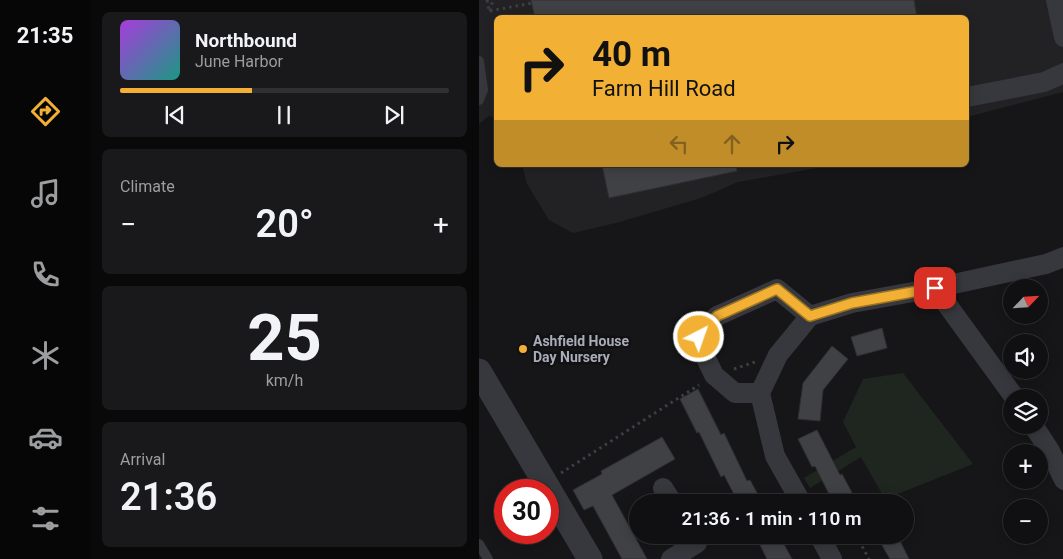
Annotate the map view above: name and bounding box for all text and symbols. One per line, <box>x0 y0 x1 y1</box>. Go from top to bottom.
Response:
text: 21:35 <box>17 23 73 48</box>
text: Northbound <box>195 29 297 52</box>
text: 40 m <box>592 34 671 75</box>
icon: right <box>509 35 574 100</box>
text: June Harbor <box>195 52 283 71</box>
text: Farm Hill Road <box>592 76 736 101</box>
icon: directions <box>28 94 63 129</box>
icon: previous <box>161 101 189 129</box>
icon: pause <box>270 101 298 129</box>
icon: next <box>380 101 408 129</box>
icon: left <box>665 130 693 158</box>
icon: ahead <box>718 130 746 158</box>
icon: right <box>771 130 799 158</box>
icon: music <box>28 176 63 211</box>
text: Climate <box>120 177 175 196</box>
text: 20° <box>256 202 314 246</box>
text: − <box>120 208 136 241</box>
text: + <box>433 208 449 241</box>
icon: phone <box>28 257 63 292</box>
pin <box>914 267 956 309</box>
icon: arrive <box>921 274 949 302</box>
north arrow <box>1003 279 1048 324</box>
map controls <box>1003 279 1048 544</box>
text: 25 <box>247 300 322 376</box>
position arrow <box>672 310 724 362</box>
place label: Ashfield House Day Nursery <box>533 333 629 365</box>
button: sound <box>1003 334 1048 379</box>
icon: climate <box>28 338 63 373</box>
marker: Ashfield House Day Nursery <box>517 343 529 355</box>
text: km/h <box>266 371 303 390</box>
button: layers <box>1003 389 1048 434</box>
icon: car <box>28 420 63 455</box>
button: + <box>1003 444 1048 489</box>
text: Arrival <box>120 450 165 469</box>
text: 21:36 <box>120 475 217 519</box>
speed limit sign: 30 <box>494 479 559 544</box>
button: − <box>1003 499 1048 544</box>
icon: filters <box>28 501 63 536</box>
text: 21:36 · 1 min · 110 m <box>681 507 862 530</box>

